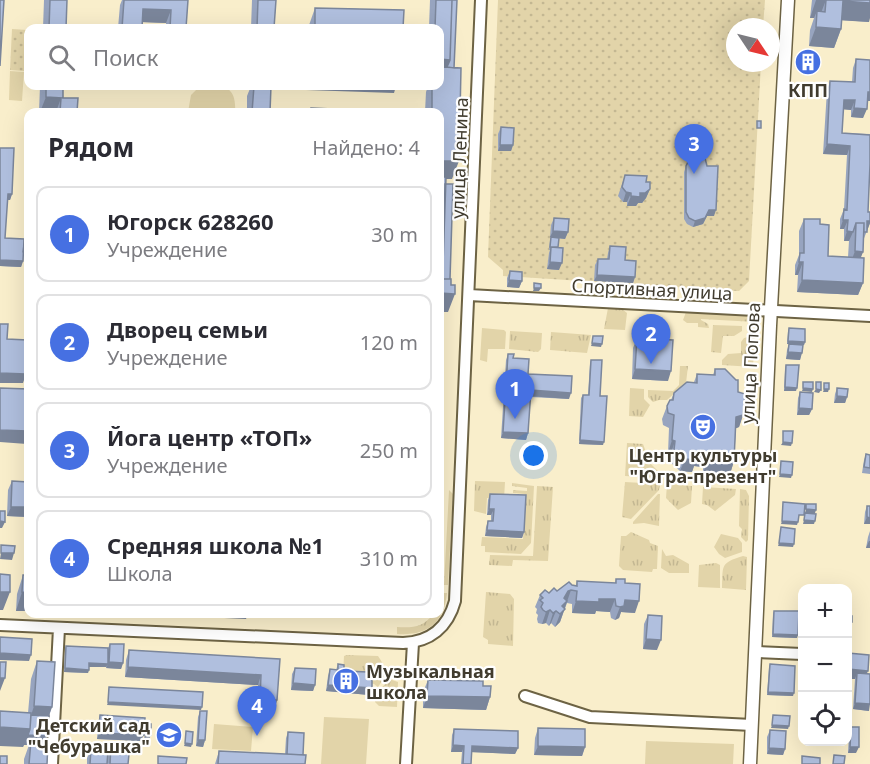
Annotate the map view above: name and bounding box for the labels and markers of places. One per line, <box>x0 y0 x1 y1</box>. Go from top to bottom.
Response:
building icon: КПП <box>793 47 823 77</box>
place label: КПП <box>788 78 828 102</box>
pin: 3 <box>674 124 714 174</box>
pin: 2 <box>632 314 670 364</box>
pin: 1 <box>496 370 534 419</box>
theatre icon: Центр культуры "Югра-презент" <box>688 412 718 442</box>
place label: Центр культуры "Югра-презент" <box>629 443 777 488</box>
place label: Музыкальная школа <box>366 659 495 704</box>
building icon: Музыкальная школа <box>331 666 361 696</box>
pin: 4 <box>238 686 276 736</box>
place label: Детский сад "Чебурашка" <box>28 713 151 758</box>
school or university icon: Детский сад "Чебурашка" <box>154 720 184 750</box>

